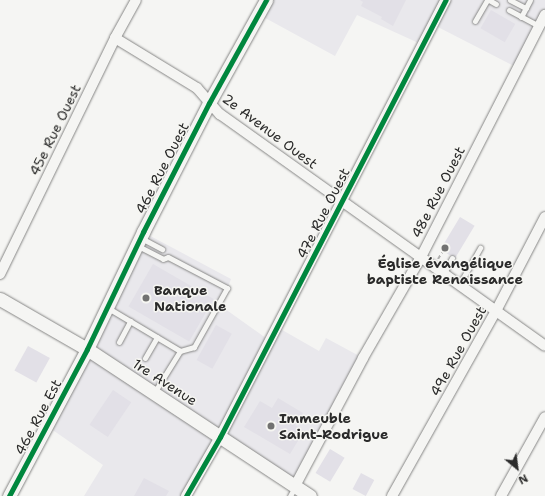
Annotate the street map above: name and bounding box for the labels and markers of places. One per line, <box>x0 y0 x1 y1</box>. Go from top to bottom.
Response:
marker: Église évangélique baptiste Renaissance <box>440 243 450 253</box>
place label: Église évangélique baptiste Renaissance <box>367 255 523 288</box>
place label: Banque Nationale <box>154 282 226 314</box>
marker: Banque Nationale <box>141 293 151 303</box>
place label: Immeuble Saint-Rodrigue <box>279 410 388 442</box>
marker: Immeuble Saint-Rodrigue <box>266 421 276 431</box>

